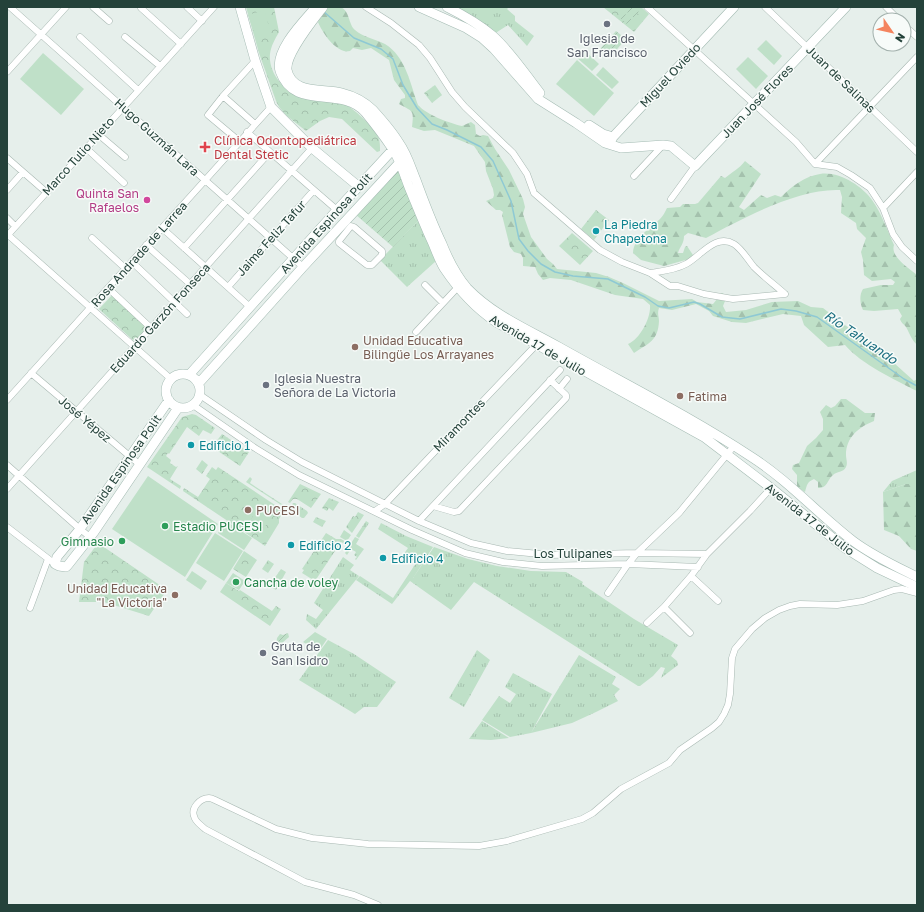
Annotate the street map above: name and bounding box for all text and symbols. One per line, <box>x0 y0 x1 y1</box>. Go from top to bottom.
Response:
north arrow <box>872 12 912 52</box>
marker: Iglesia de San Francisco <box>602 19 612 29</box>
place label: Iglesia de San Francisco <box>567 31 647 60</box>
text: N <box>893 31 908 45</box>
street label: Miguel Oviedo <box>636 40 704 110</box>
street label: Juan de Salinas <box>803 42 879 116</box>
street label: Juan José Flores <box>718 61 796 141</box>
street label: Hugo Guzmán Lara <box>112 95 202 179</box>
street label: Marco Tulio Nieto <box>39 114 117 198</box>
place label: Clínica Odontopediátrica Dental Stetic <box>214 133 356 162</box>
marker: Clínica Odontopediátrica Dental Stetic <box>199 141 211 153</box>
street label: Avenida Espinosa Polit <box>277 169 375 276</box>
place label: Quinta San Rafaelos <box>76 186 139 215</box>
marker: Quinta San Rafaelos <box>142 195 152 205</box>
street label: Jaime Feliz Tafur <box>233 197 309 279</box>
street label: Rosa Andrade de Larrea <box>88 198 190 310</box>
place label: La Piedra Chapetona <box>604 217 667 246</box>
marker: La Piedra Chapetona <box>591 226 601 236</box>
street label: Eduardo Garzón Fonseca <box>107 260 213 376</box>
water label: Río Tahuando <box>821 307 902 368</box>
street label: Avenida 17 de Julio <box>487 311 589 379</box>
place label: Unidad Educativa Bilingüe Los Arrayanes <box>363 333 494 362</box>
marker: Unidad Educativa Bilingüe Los Arrayanes <box>350 342 360 352</box>
place label: Iglesia Nuestra Señora de La Victoria <box>274 371 396 400</box>
marker: Iglesia Nuestra Señora de La Victoria <box>261 380 271 390</box>
place label: Fatima <box>688 389 727 404</box>
marker: Fatima <box>675 391 685 401</box>
street label: José Yépez <box>56 393 114 445</box>
street label: Miramontes <box>430 395 488 455</box>
street label: Avenida Espinosa Polit <box>77 411 165 527</box>
place label: Edificio 1 <box>199 438 250 453</box>
marker: Edificio 1 <box>186 440 196 450</box>
street label: Avenida 17 de Julio <box>762 479 858 559</box>
place label: PUCESI <box>256 503 300 518</box>
marker: PUCESI <box>243 505 253 515</box>
place label: Estadio PUCESI <box>173 519 263 534</box>
marker: Estadio PUCESI <box>160 521 170 531</box>
place label: Gimnasio <box>61 534 114 549</box>
marker: Gimnasio <box>117 536 127 546</box>
place label: Edificio 2 <box>299 538 351 553</box>
marker: Edificio 2 <box>286 540 296 550</box>
street label: Los Tulipanes <box>534 546 612 561</box>
place label: Edificio 4 <box>391 551 444 566</box>
marker: Edificio 4 <box>378 553 388 563</box>
place label: Cancha de voley <box>244 575 338 590</box>
marker: Cancha de voley <box>231 577 241 587</box>
place label: Unidad Educativa "La Victoria" <box>67 581 167 610</box>
marker: Unidad Educativa "La Victoria" <box>170 590 180 600</box>
place label: Gruta de San Isidro <box>271 639 328 668</box>
marker: Gruta de San Isidro <box>258 648 268 658</box>

